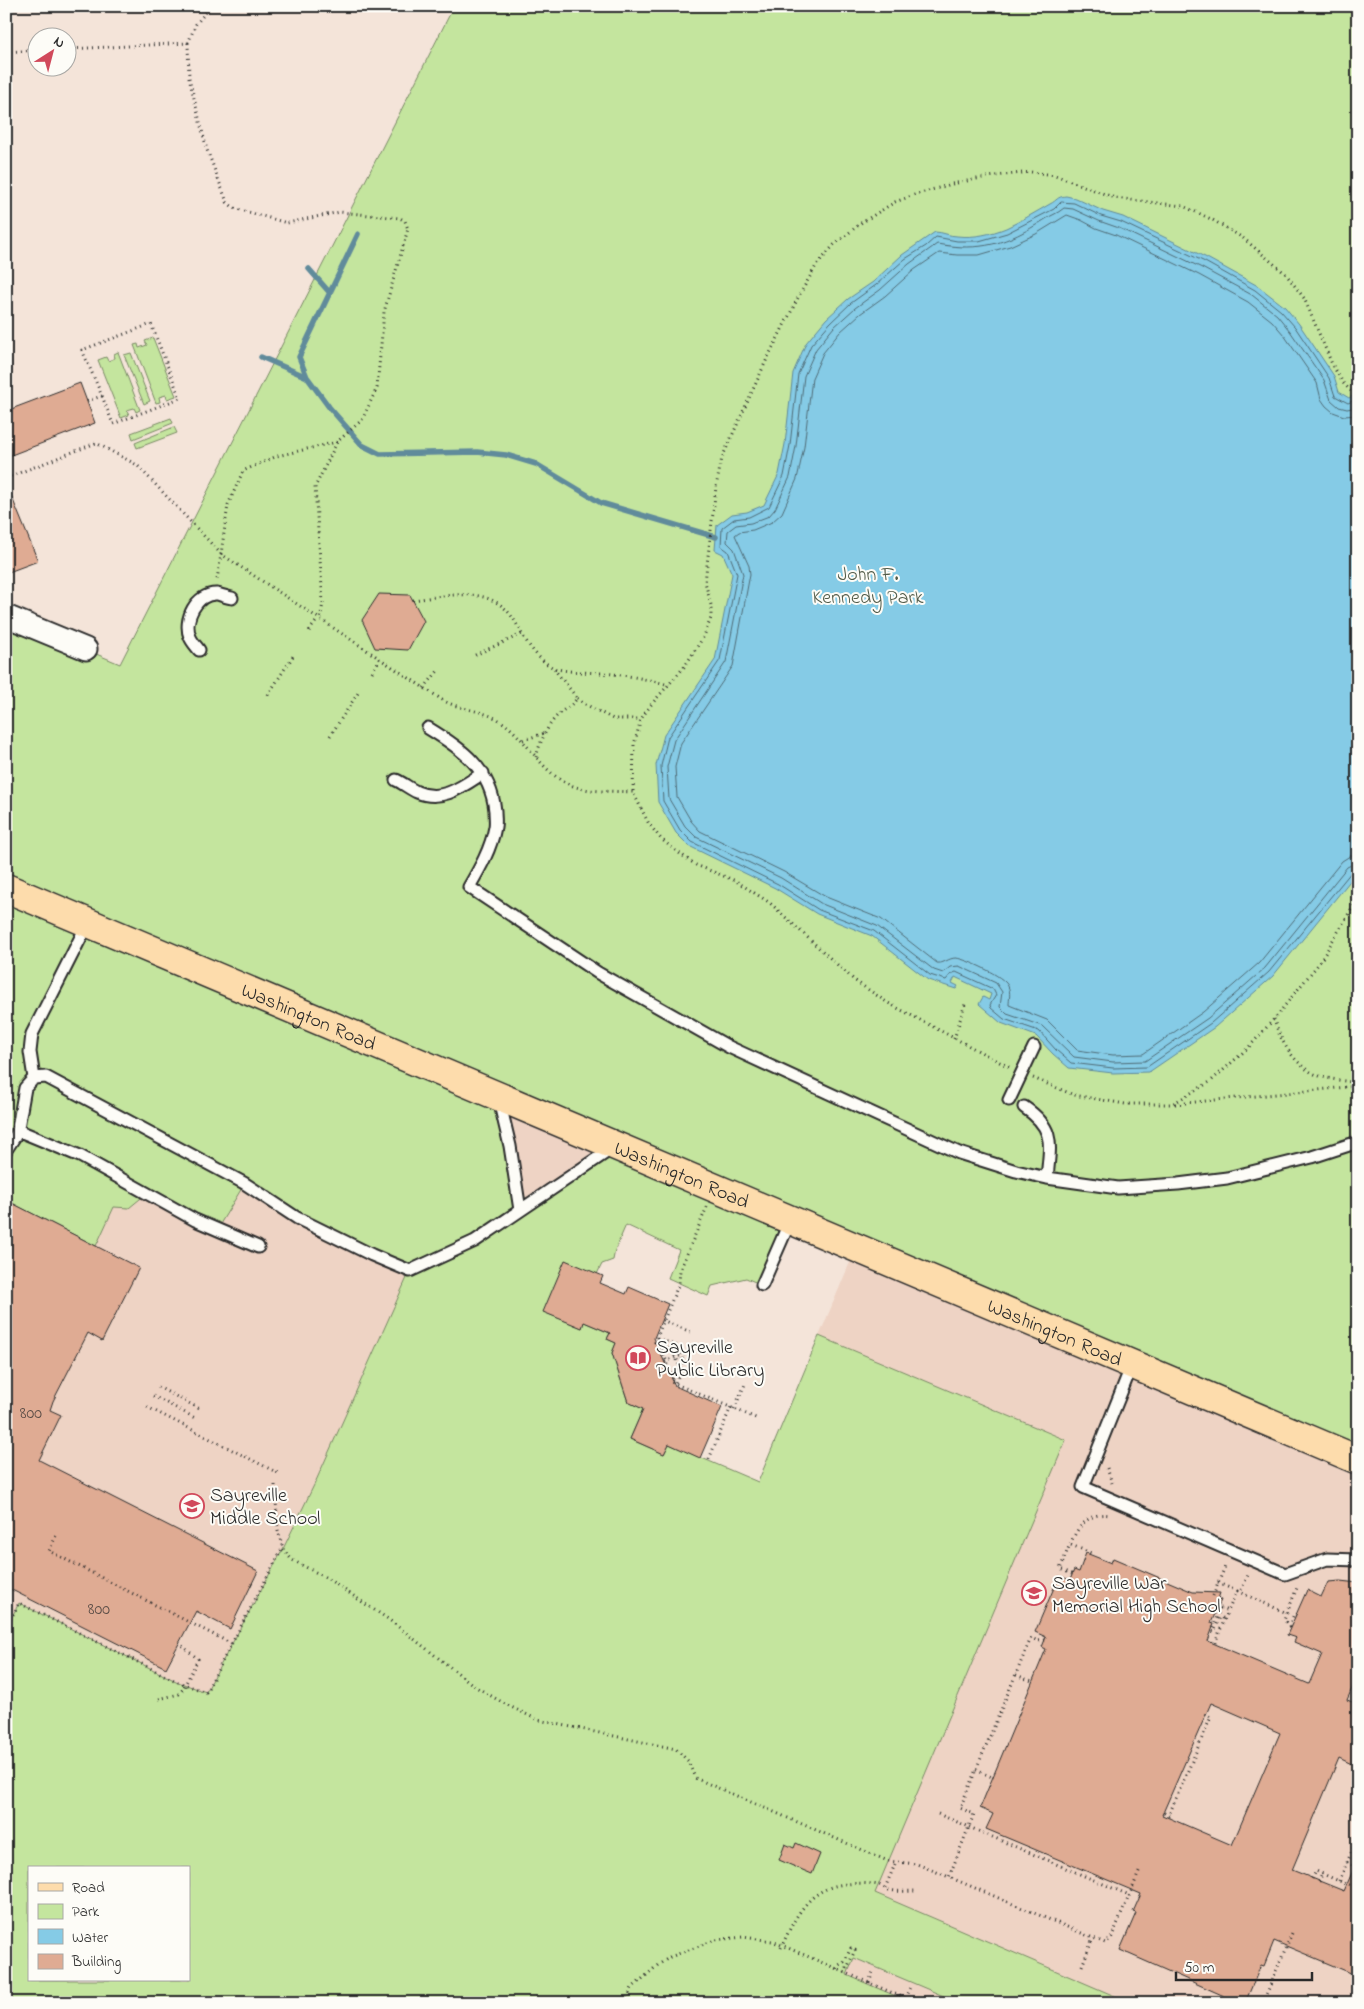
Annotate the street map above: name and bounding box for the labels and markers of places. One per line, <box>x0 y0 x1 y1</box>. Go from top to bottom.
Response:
place label: Sayreville Public Library <box>656 1334 764 1386</box>
library icon: Sayreville Public Library <box>625 1345 651 1371</box>
place label: Sayreville Middle School <box>210 1482 320 1534</box>
school or university icon: Sayreville Middle School <box>179 1493 205 1519</box>
place label: Sayreville War Memorial High School <box>1052 1570 1221 1623</box>
school or university icon: Sayreville War Memorial High School <box>1021 1580 1047 1606</box>

